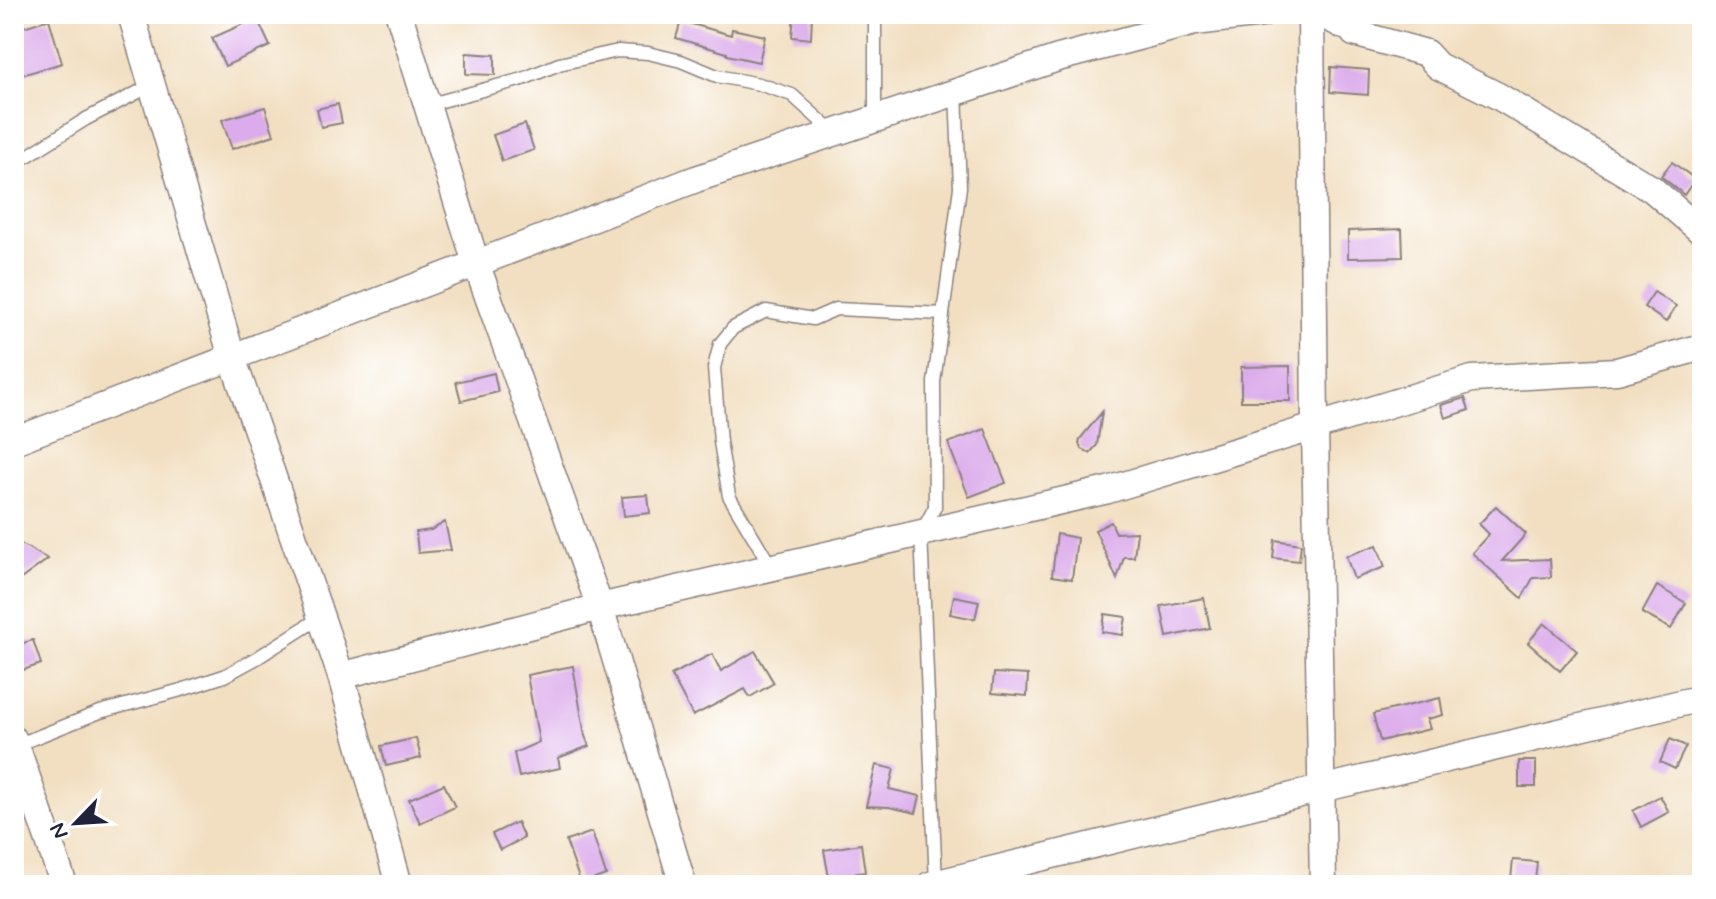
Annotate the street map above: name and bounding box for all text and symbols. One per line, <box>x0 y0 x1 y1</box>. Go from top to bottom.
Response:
north arrow <box>36 783 116 863</box>
text: N <box>44 818 75 843</box>

